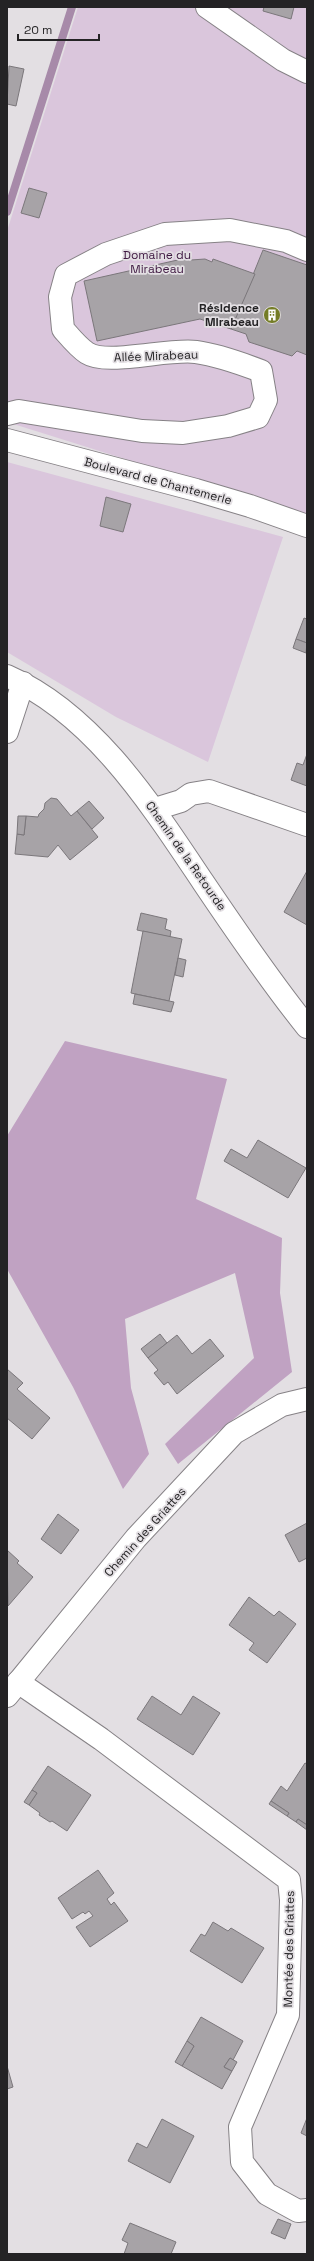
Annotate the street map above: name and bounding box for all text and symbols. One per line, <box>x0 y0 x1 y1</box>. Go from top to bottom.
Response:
scale bar <box>18 16 99 42</box>
text: 20 m <box>24 22 52 38</box>
park label: Domaine du Mirabeau <box>123 247 191 277</box>
place label: Résidence Mirabeau <box>199 300 259 330</box>
building icon: Résidence Mirabeau <box>262 305 282 325</box>
street label: Allée Mirabeau <box>114 347 198 365</box>
street label: Boulevard de Chantemerle <box>82 454 234 508</box>
street label: Chemin de la Retourde <box>142 798 230 914</box>
street label: Chemin des Griattes <box>101 1484 189 1580</box>
street label: Montée des Griattes <box>280 1890 298 2008</box>

